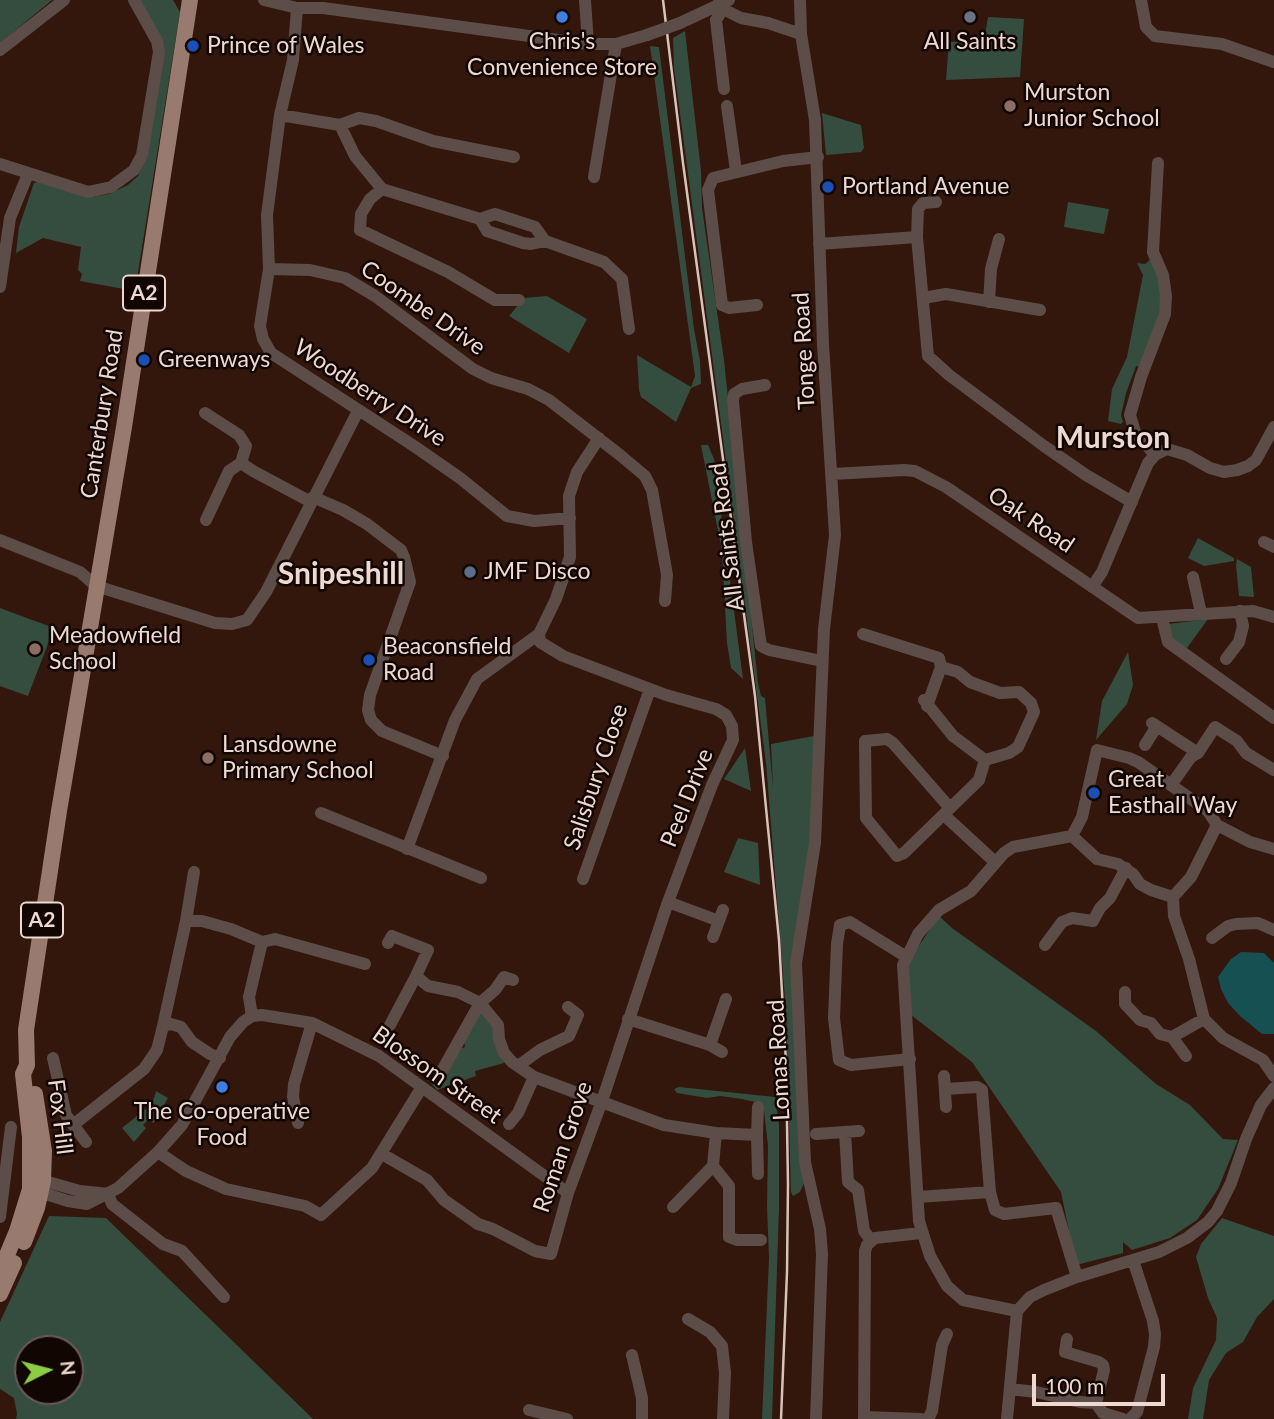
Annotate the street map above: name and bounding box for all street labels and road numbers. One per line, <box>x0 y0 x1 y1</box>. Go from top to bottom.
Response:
street label: Coombe Drive <box>355 255 491 361</box>
road number: A2 <box>123 276 165 310</box>
street label: Tonge Road <box>787 292 821 410</box>
street label: Canterbury Road <box>75 327 129 501</box>
street label: Woodberry Drive <box>289 334 451 452</box>
street label: All Saints Road <box>704 461 750 613</box>
street label: Oak Road <box>983 481 1079 559</box>
street label: Salisbury Close <box>558 700 634 854</box>
street label: Peel Drive <box>655 745 719 851</box>
road number: A2 <box>21 902 63 937</box>
street label: Lomas Road <box>762 999 796 1121</box>
street label: Blossom Street <box>367 1020 507 1130</box>
street label: Fox Hill <box>42 1078 78 1156</box>
street label: Roman Grove <box>528 1078 598 1216</box>

